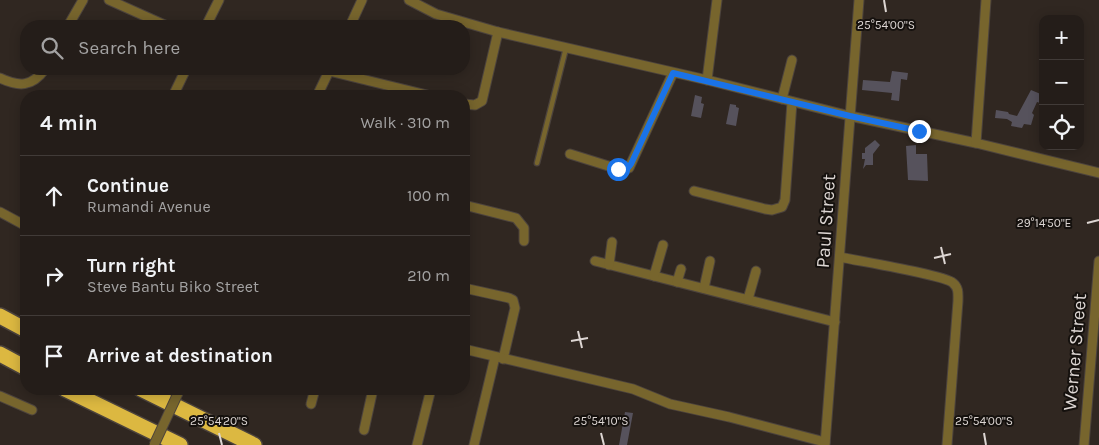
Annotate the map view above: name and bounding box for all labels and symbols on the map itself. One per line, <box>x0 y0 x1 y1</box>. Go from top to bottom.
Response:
text: 25°54'00"S <box>857 18 915 32</box>
route end <box>908 120 931 143</box>
route start <box>607 158 630 181</box>
street label: Paul Street <box>812 173 840 269</box>
text: 29°14'50"E <box>1017 216 1071 230</box>
street label: Werner Street <box>1059 292 1091 412</box>
text: 25°54'20"S <box>190 414 248 428</box>
text: 25°54'10"S <box>574 414 628 428</box>
text: 25°54'00"S <box>955 414 1013 428</box>

